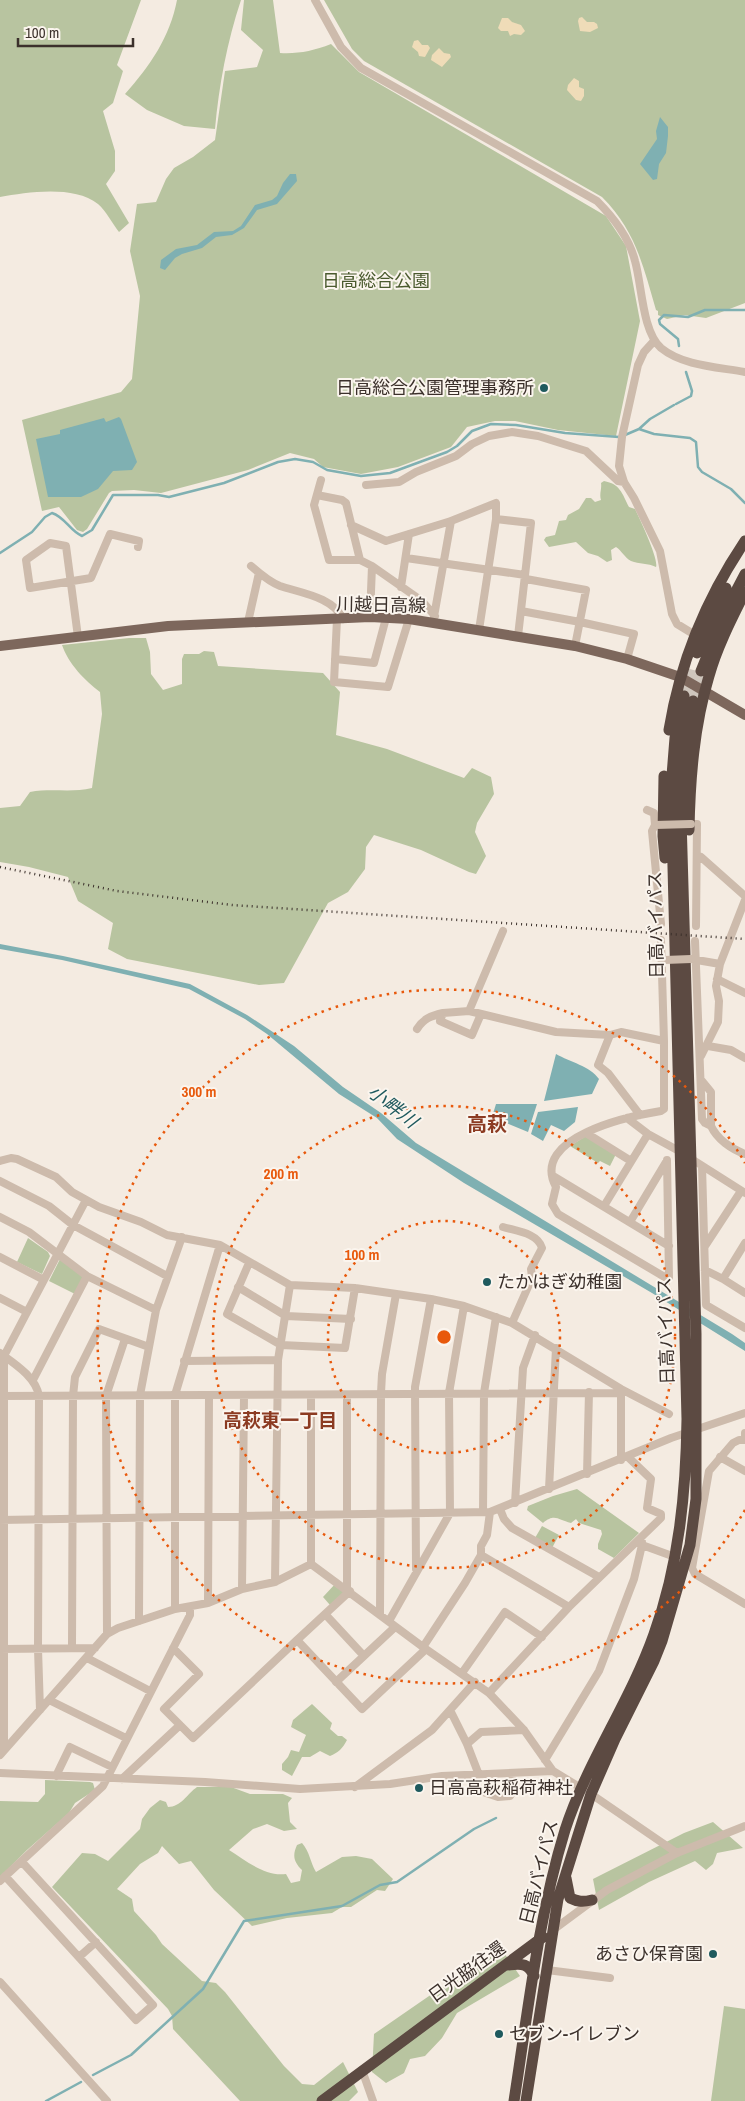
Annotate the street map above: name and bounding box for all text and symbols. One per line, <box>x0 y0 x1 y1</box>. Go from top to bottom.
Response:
scale bar <box>18 15 132 47</box>
text: 100 m <box>25 22 59 43</box>
park label: 日高総合公園 <box>322 268 430 293</box>
place label: 日高総合公園管理事務所 <box>336 375 534 400</box>
marker: 日高総合公園管理事務所 <box>538 382 550 394</box>
street label: 川越日高線 <box>336 591 426 618</box>
street label: 日高バイパス <box>642 871 669 979</box>
water label: 小畔川 <box>363 1078 425 1135</box>
text: 300 m <box>182 1081 216 1102</box>
district label: 高萩 <box>467 1110 507 1137</box>
text: 200 m <box>264 1163 298 1184</box>
text: 100 m <box>345 1244 379 1265</box>
place label: たかはぎ幼稚園 <box>497 1269 622 1294</box>
marker: たかはぎ幼稚園 <box>481 1276 493 1288</box>
street label: 日高バイパス <box>651 1277 680 1385</box>
centre of rings <box>435 1328 453 1346</box>
district label: 高萩東一丁目 <box>223 1407 337 1433</box>
place label: 日高高萩稲荷神社 <box>429 1775 573 1800</box>
marker: 日高高萩稲荷神社 <box>413 1782 425 1794</box>
street label: 日高バイパス <box>513 1817 564 1927</box>
street label: 日光脇往還 <box>423 1935 510 2008</box>
place label: あさひ保育園 <box>595 1941 703 1966</box>
marker: あさひ保育園 <box>707 1948 719 1960</box>
place label: セブン-イレブン <box>509 2021 640 2046</box>
marker: セブン-イレブン <box>493 2028 505 2040</box>

